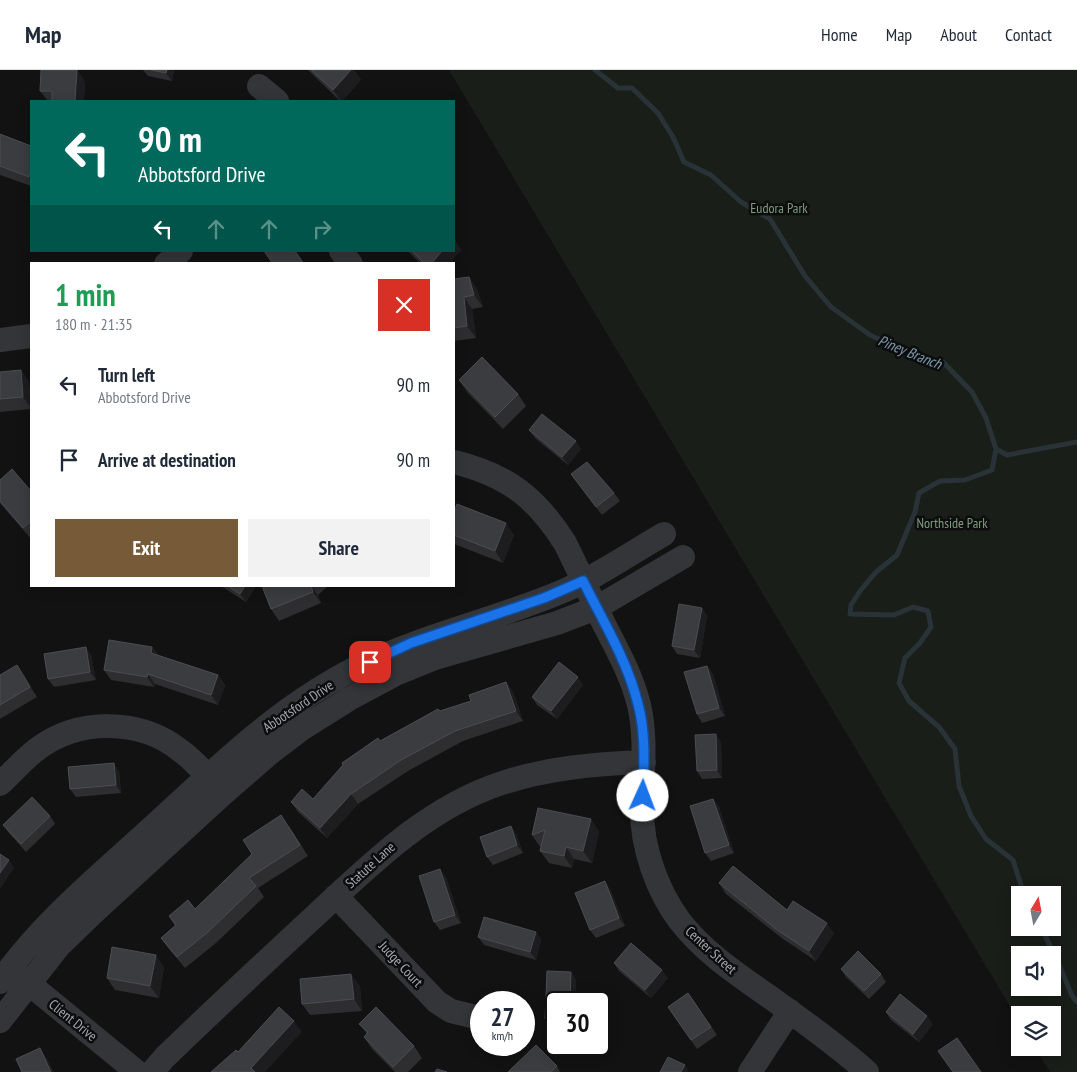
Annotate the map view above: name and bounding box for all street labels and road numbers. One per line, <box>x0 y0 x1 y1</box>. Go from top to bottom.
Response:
street label: Abbotsford Drive <box>259 676 337 736</box>
street label: Statute Lane <box>341 838 399 892</box>
street label: Center Street <box>681 922 741 978</box>
street label: Judge Court <box>374 936 427 991</box>
street label: Client Drive <box>45 995 101 1045</box>

